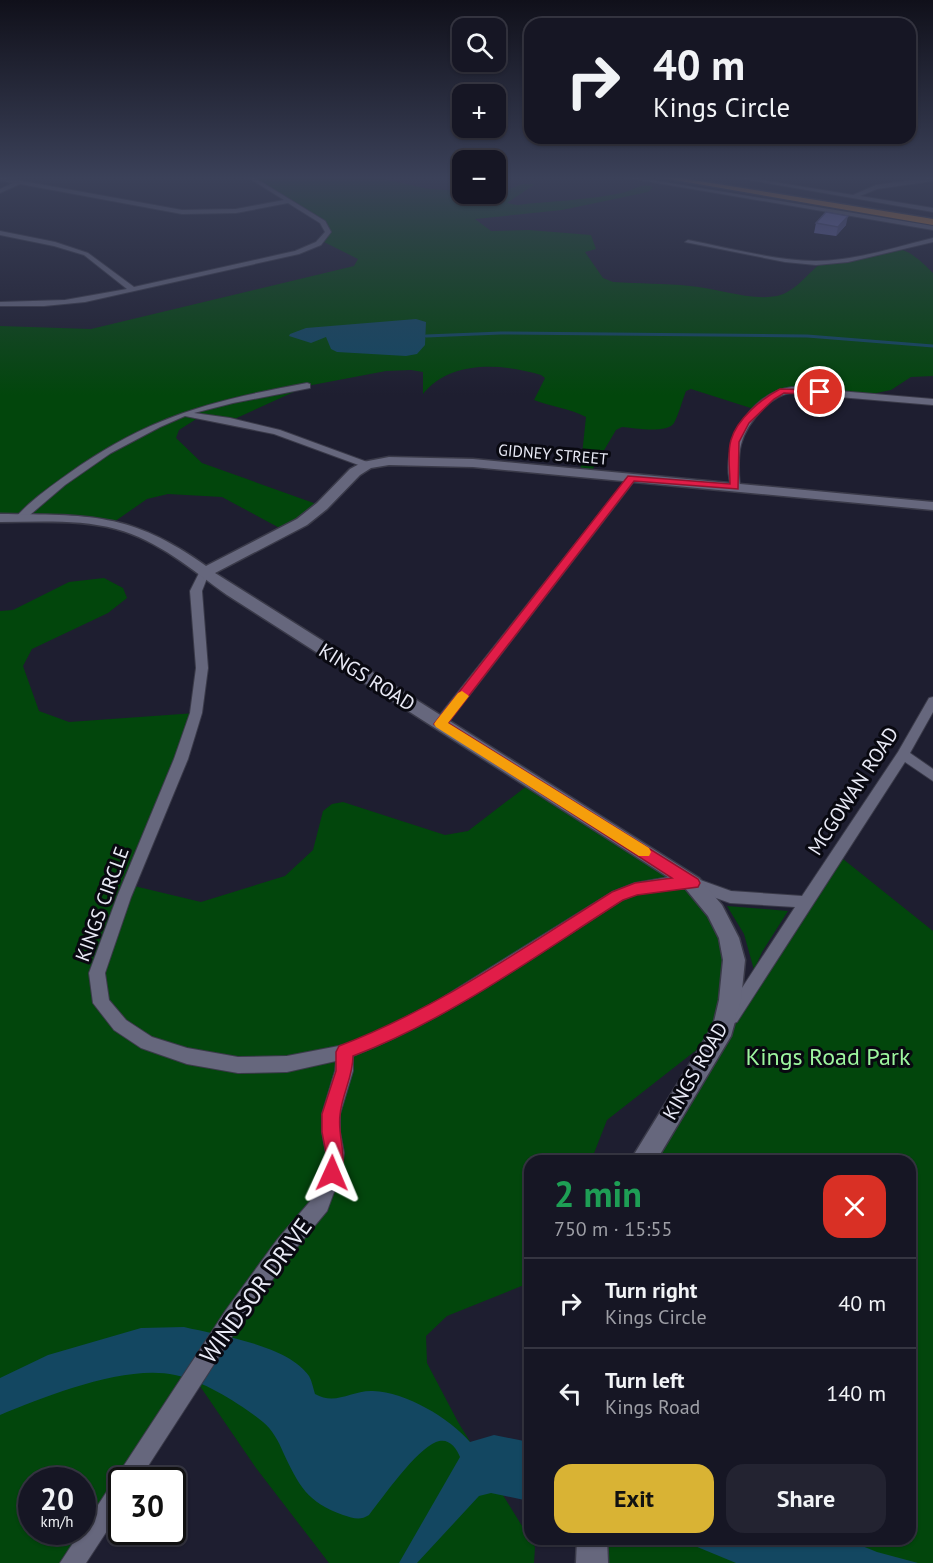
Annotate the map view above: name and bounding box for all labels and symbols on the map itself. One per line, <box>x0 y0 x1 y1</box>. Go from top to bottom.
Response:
pin <box>794 366 845 417</box>
street label: GIDNEY STREET <box>497 439 609 469</box>
street label: KINGS ROAD <box>314 637 420 717</box>
street label: MCGOWAN ROAD <box>802 722 904 860</box>
street label: KINGS CIRCLE <box>69 843 135 965</box>
street label: KINGS ROAD <box>657 1017 733 1125</box>
park label: Kings Road Park <box>746 1041 911 1072</box>
position arrow <box>300 1141 364 1205</box>
street label: WINDSOR DRIVE <box>193 1212 319 1369</box>
speed limit sign: 30 <box>108 1467 186 1545</box>

